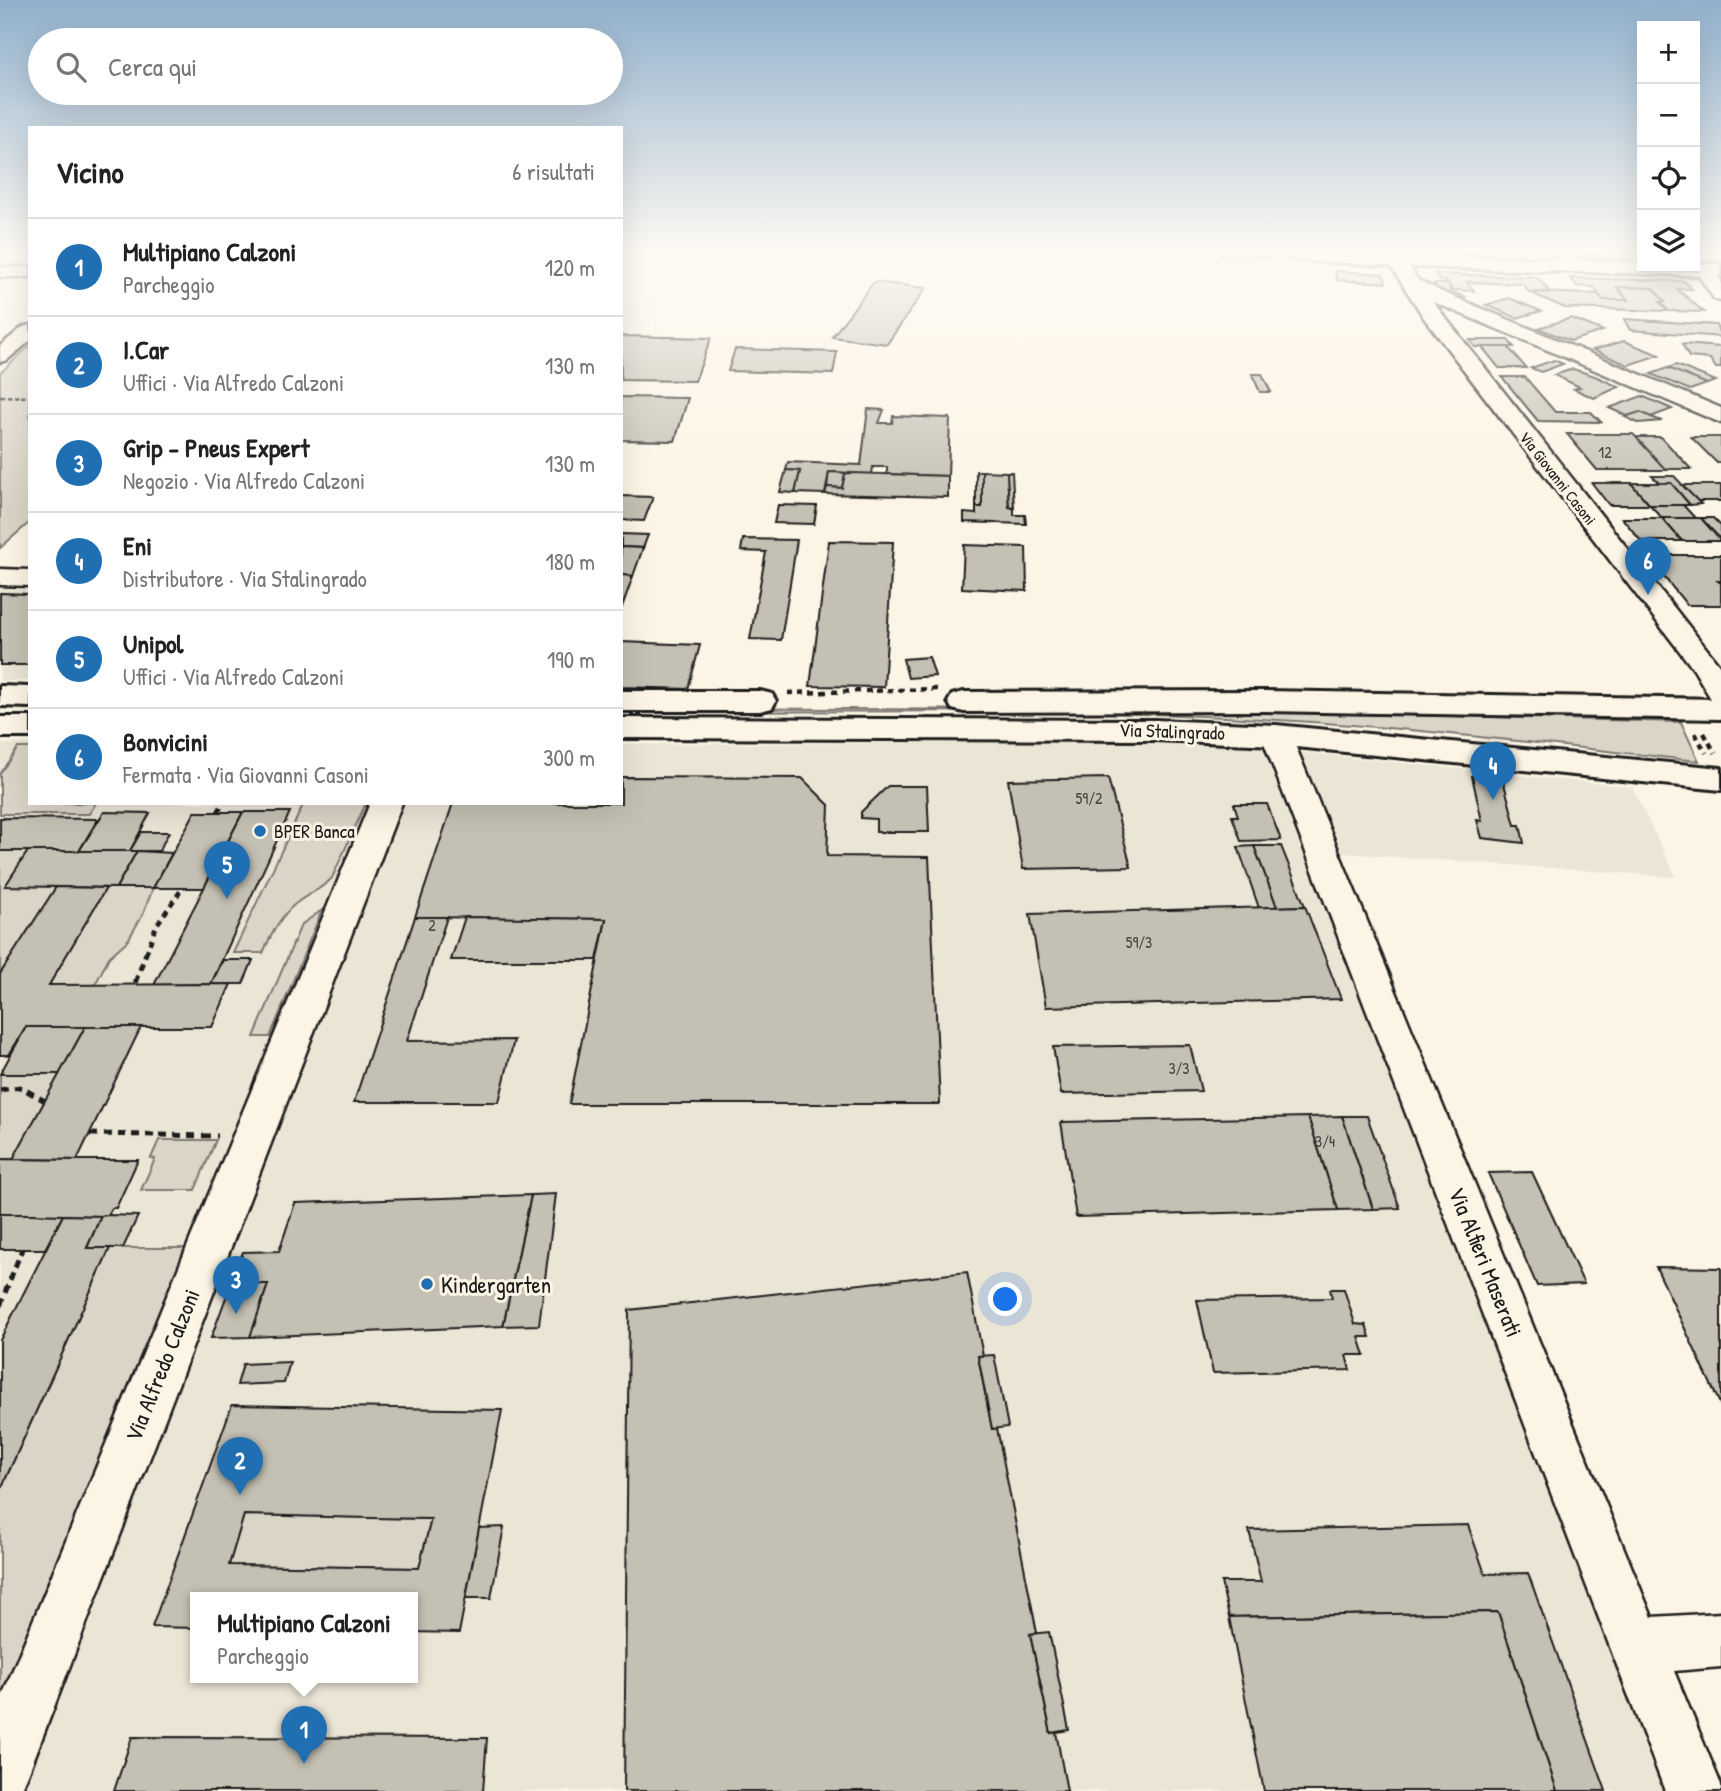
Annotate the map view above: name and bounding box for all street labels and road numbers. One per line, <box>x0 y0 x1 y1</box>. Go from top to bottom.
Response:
street label: Via Giovanni Casoni <box>1515 427 1601 529</box>
street label: Via Stalingrado <box>1119 716 1226 746</box>
street label: Via Alfieri Maserati <box>1442 1182 1530 1342</box>
street label: Via Alfredo Calzoni <box>117 1284 207 1446</box>

